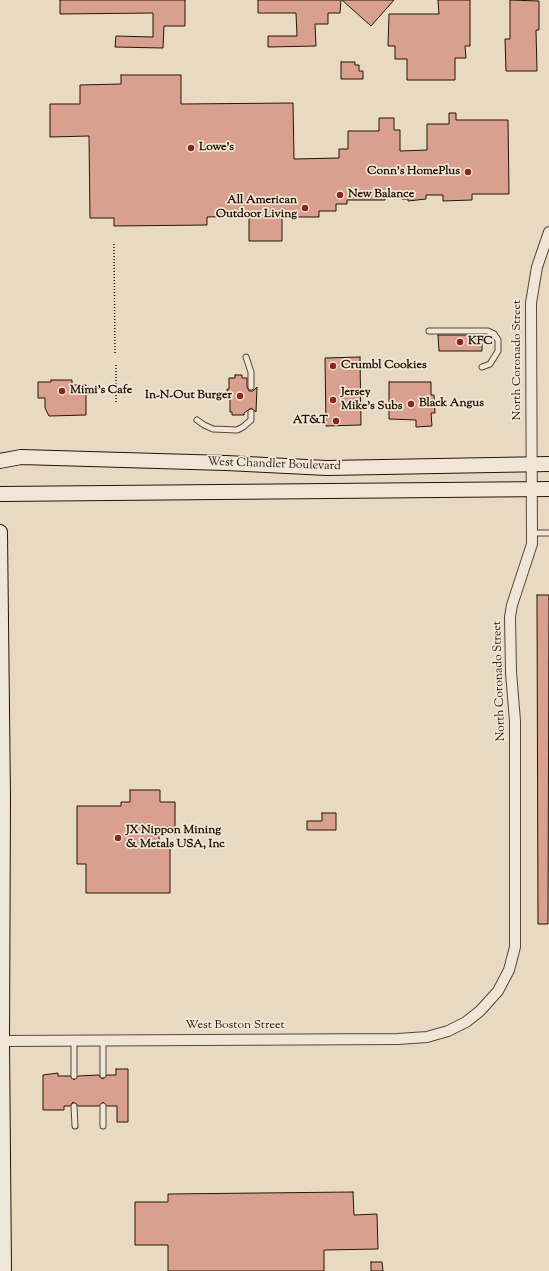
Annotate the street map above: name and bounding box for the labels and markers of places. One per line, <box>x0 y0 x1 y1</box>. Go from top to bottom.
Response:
place label: Lowe's <box>199 141 234 155</box>
marker: Lowe's <box>186 143 196 153</box>
place label: Conn's HomePlus <box>367 165 460 179</box>
marker: Conn's HomePlus <box>463 167 473 177</box>
place label: New Balance <box>348 188 414 202</box>
marker: New Balance <box>335 190 345 200</box>
place label: All American Outdoor Living <box>216 194 297 222</box>
marker: All American Outdoor Living <box>300 203 310 213</box>
place label: KFC <box>468 335 493 349</box>
marker: KFC <box>455 337 465 347</box>
place label: Crumbl Cookies <box>341 359 427 373</box>
marker: Crumbl Cookies <box>328 361 338 371</box>
place label: Mimi's Cafe <box>70 384 132 398</box>
marker: Mimi's Cafe <box>57 386 67 396</box>
place label: Jersey Mike's Subs <box>341 386 402 414</box>
place label: In-N-Out Burger <box>145 389 232 403</box>
marker: In-N-Out Burger <box>235 391 245 401</box>
marker: Jersey Mike's Subs <box>328 395 338 405</box>
place label: Black Angus <box>419 397 484 411</box>
marker: Black Angus <box>406 399 416 409</box>
place label: AT&T <box>293 414 328 428</box>
marker: AT&T <box>331 416 341 426</box>
place label: JX Nippon Mining & Metals USA, Inc <box>126 824 225 852</box>
marker: JX Nippon Mining & Metals USA, Inc <box>113 833 123 843</box>

